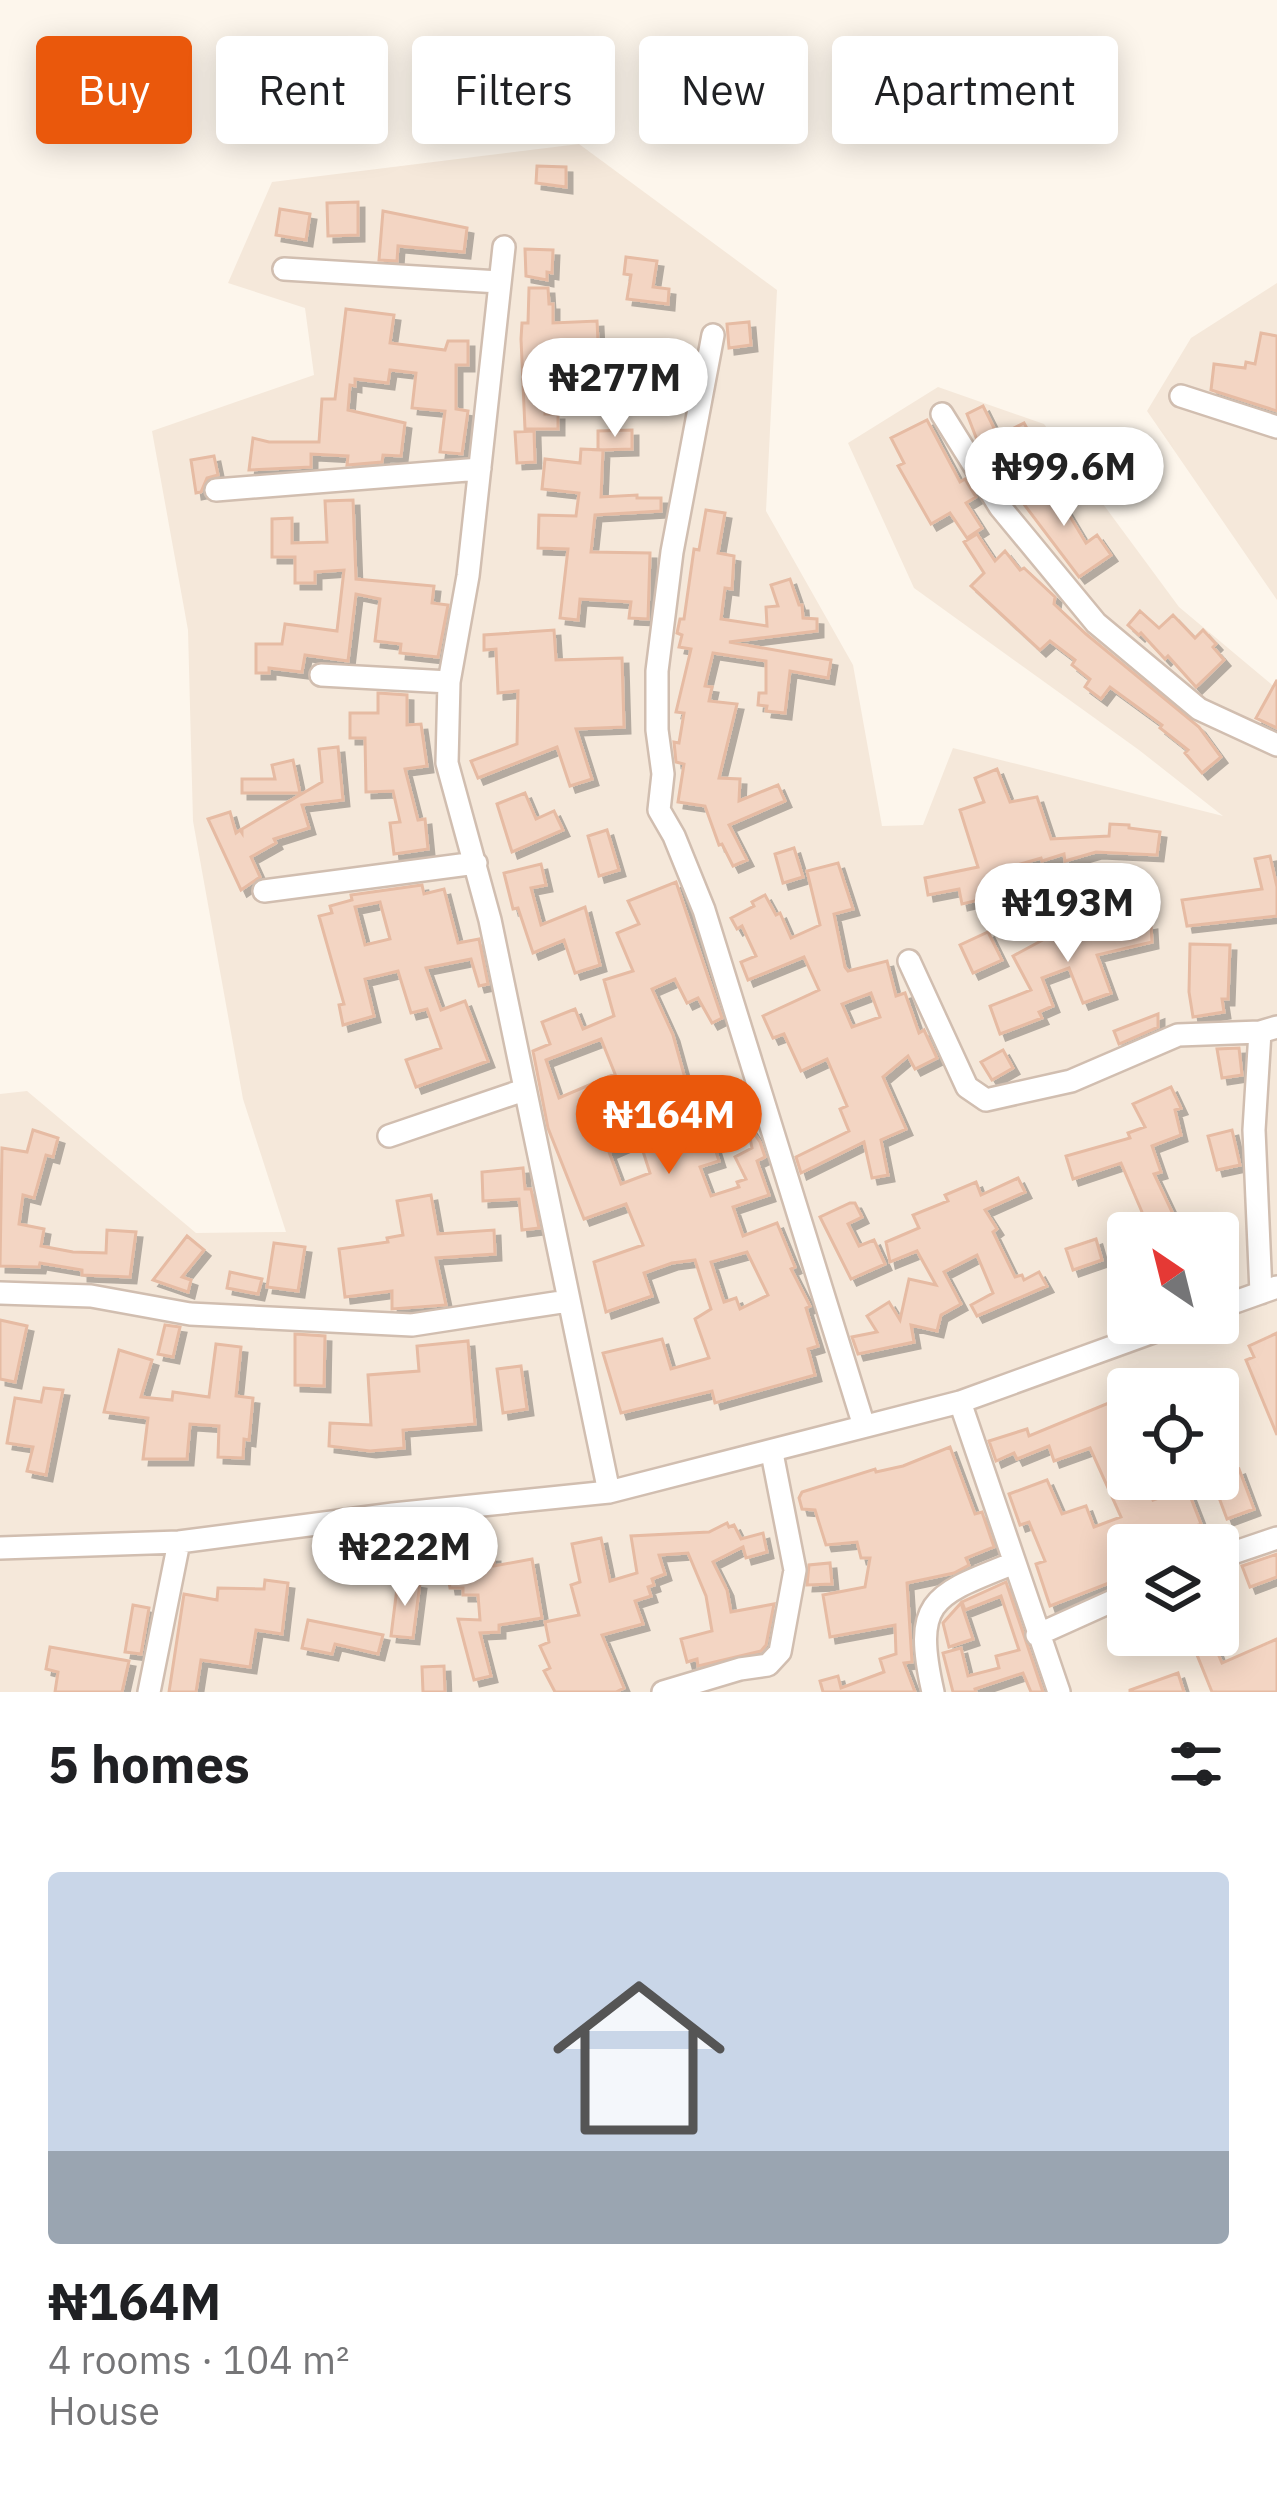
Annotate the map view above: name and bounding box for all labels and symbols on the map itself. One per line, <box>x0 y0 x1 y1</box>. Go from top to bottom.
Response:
pin: ₦277M <box>531 338 699 440</box>
pin: ₦99.6M <box>966 427 1162 529</box>
pin: ₦193M <box>984 863 1152 965</box>
pin: ₦164M <box>585 1075 753 1177</box>
north arrow <box>1107 1212 1239 1344</box>
pin: ₦222M <box>321 1507 489 1609</box>

